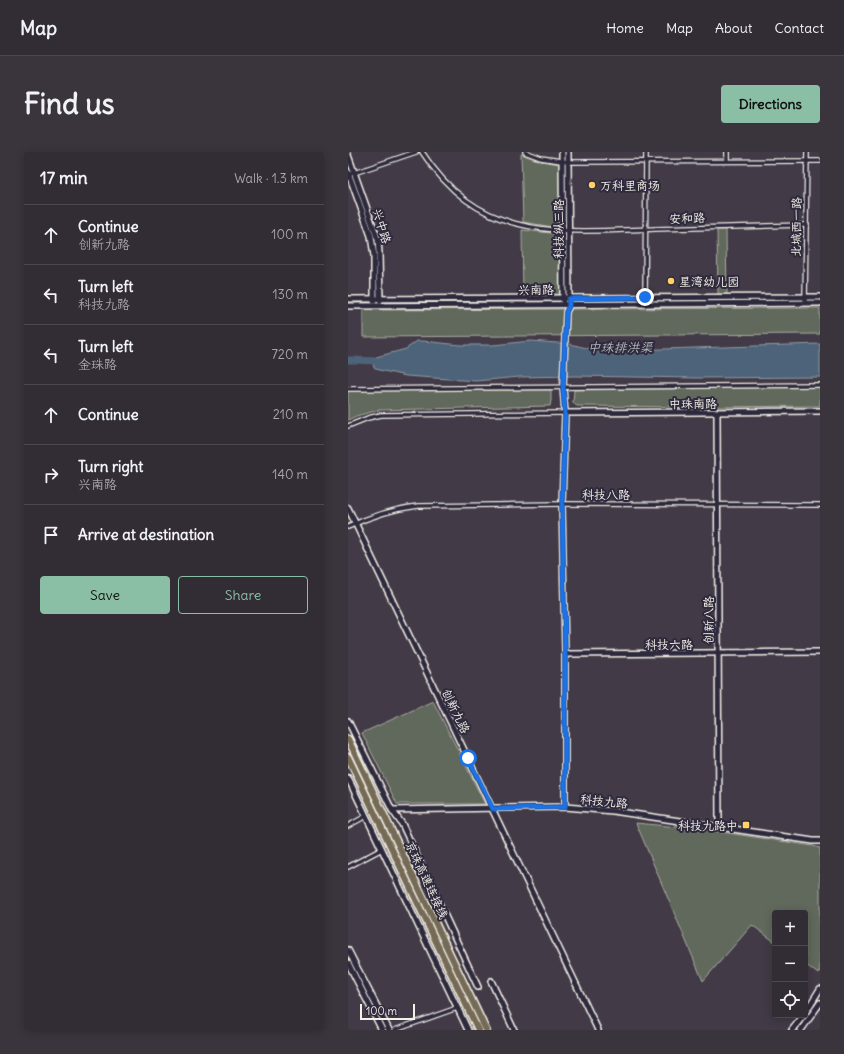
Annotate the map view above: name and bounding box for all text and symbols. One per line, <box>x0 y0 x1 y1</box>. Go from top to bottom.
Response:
text: Map <box>20 16 57 40</box>
text: Home <box>606 19 644 37</box>
text: Map <box>666 19 693 37</box>
text: About <box>715 19 753 37</box>
text: Contact <box>775 19 824 37</box>
button: Directions <box>721 85 820 123</box>
text: Find us <box>24 86 115 122</box>
text: 17 min <box>40 167 88 189</box>
text: Walk · 1.3 km <box>234 170 308 187</box>
place label: 万科里商场 <box>600 178 660 193</box>
marker: 万科里商场 <box>587 180 597 190</box>
street label: 北城西一路 <box>788 197 804 257</box>
street label: 科技纵三路 <box>551 199 566 259</box>
street label: 兴中路 <box>370 207 394 245</box>
street label: 安和路 <box>669 210 705 226</box>
text: Continue <box>78 217 139 236</box>
icon: ahead <box>40 224 62 246</box>
text: 100 m <box>271 226 308 243</box>
text: 创新九路 <box>78 236 130 253</box>
place label: 星湾幼儿园 <box>679 274 739 289</box>
marker: 星湾幼儿园 <box>666 276 676 286</box>
text: Turn left <box>78 277 133 296</box>
street label: 兴南路 <box>518 282 554 297</box>
icon: left <box>40 284 62 306</box>
text: 130 m <box>272 286 308 303</box>
route end <box>636 288 654 306</box>
text: 科技九路 <box>78 296 130 313</box>
text: Turn left <box>78 337 133 356</box>
water label: 中珠排洪渠 <box>587 339 653 356</box>
icon: left <box>40 344 62 366</box>
text: 720 m <box>271 346 308 363</box>
text: 金珠路 <box>78 356 117 373</box>
street label: 中珠南路 <box>669 396 717 411</box>
icon: ahead <box>40 404 62 426</box>
text: Continue <box>78 405 139 424</box>
text: 210 m <box>273 406 308 423</box>
text: Turn right <box>78 457 143 476</box>
icon: right <box>40 464 62 486</box>
text: 140 m <box>272 466 308 483</box>
text: 兴南路 <box>78 476 117 493</box>
street label: 科技八路 <box>582 487 630 502</box>
icon: arrive <box>40 524 62 546</box>
text: Arrive at destination <box>78 525 214 544</box>
button: Save <box>40 576 170 614</box>
button: Share <box>178 576 308 614</box>
street label: 创新八路 <box>701 596 716 644</box>
street label: 科技六路 <box>645 637 693 652</box>
street label: 创新九路 <box>439 686 473 736</box>
route start <box>459 749 477 767</box>
street label: 科技九路 <box>579 791 629 811</box>
place label: 科技九路中 <box>678 818 738 833</box>
marker: 科技九路中 <box>741 820 751 830</box>
street label: 京珠高速连接线 <box>402 839 452 921</box>
map controls <box>772 910 808 1018</box>
button: + <box>772 910 808 946</box>
button: − <box>772 946 808 982</box>
button: locate <box>772 982 808 1018</box>
scale bar <box>360 1002 415 1021</box>
text: 100 m <box>366 1004 397 1018</box>

